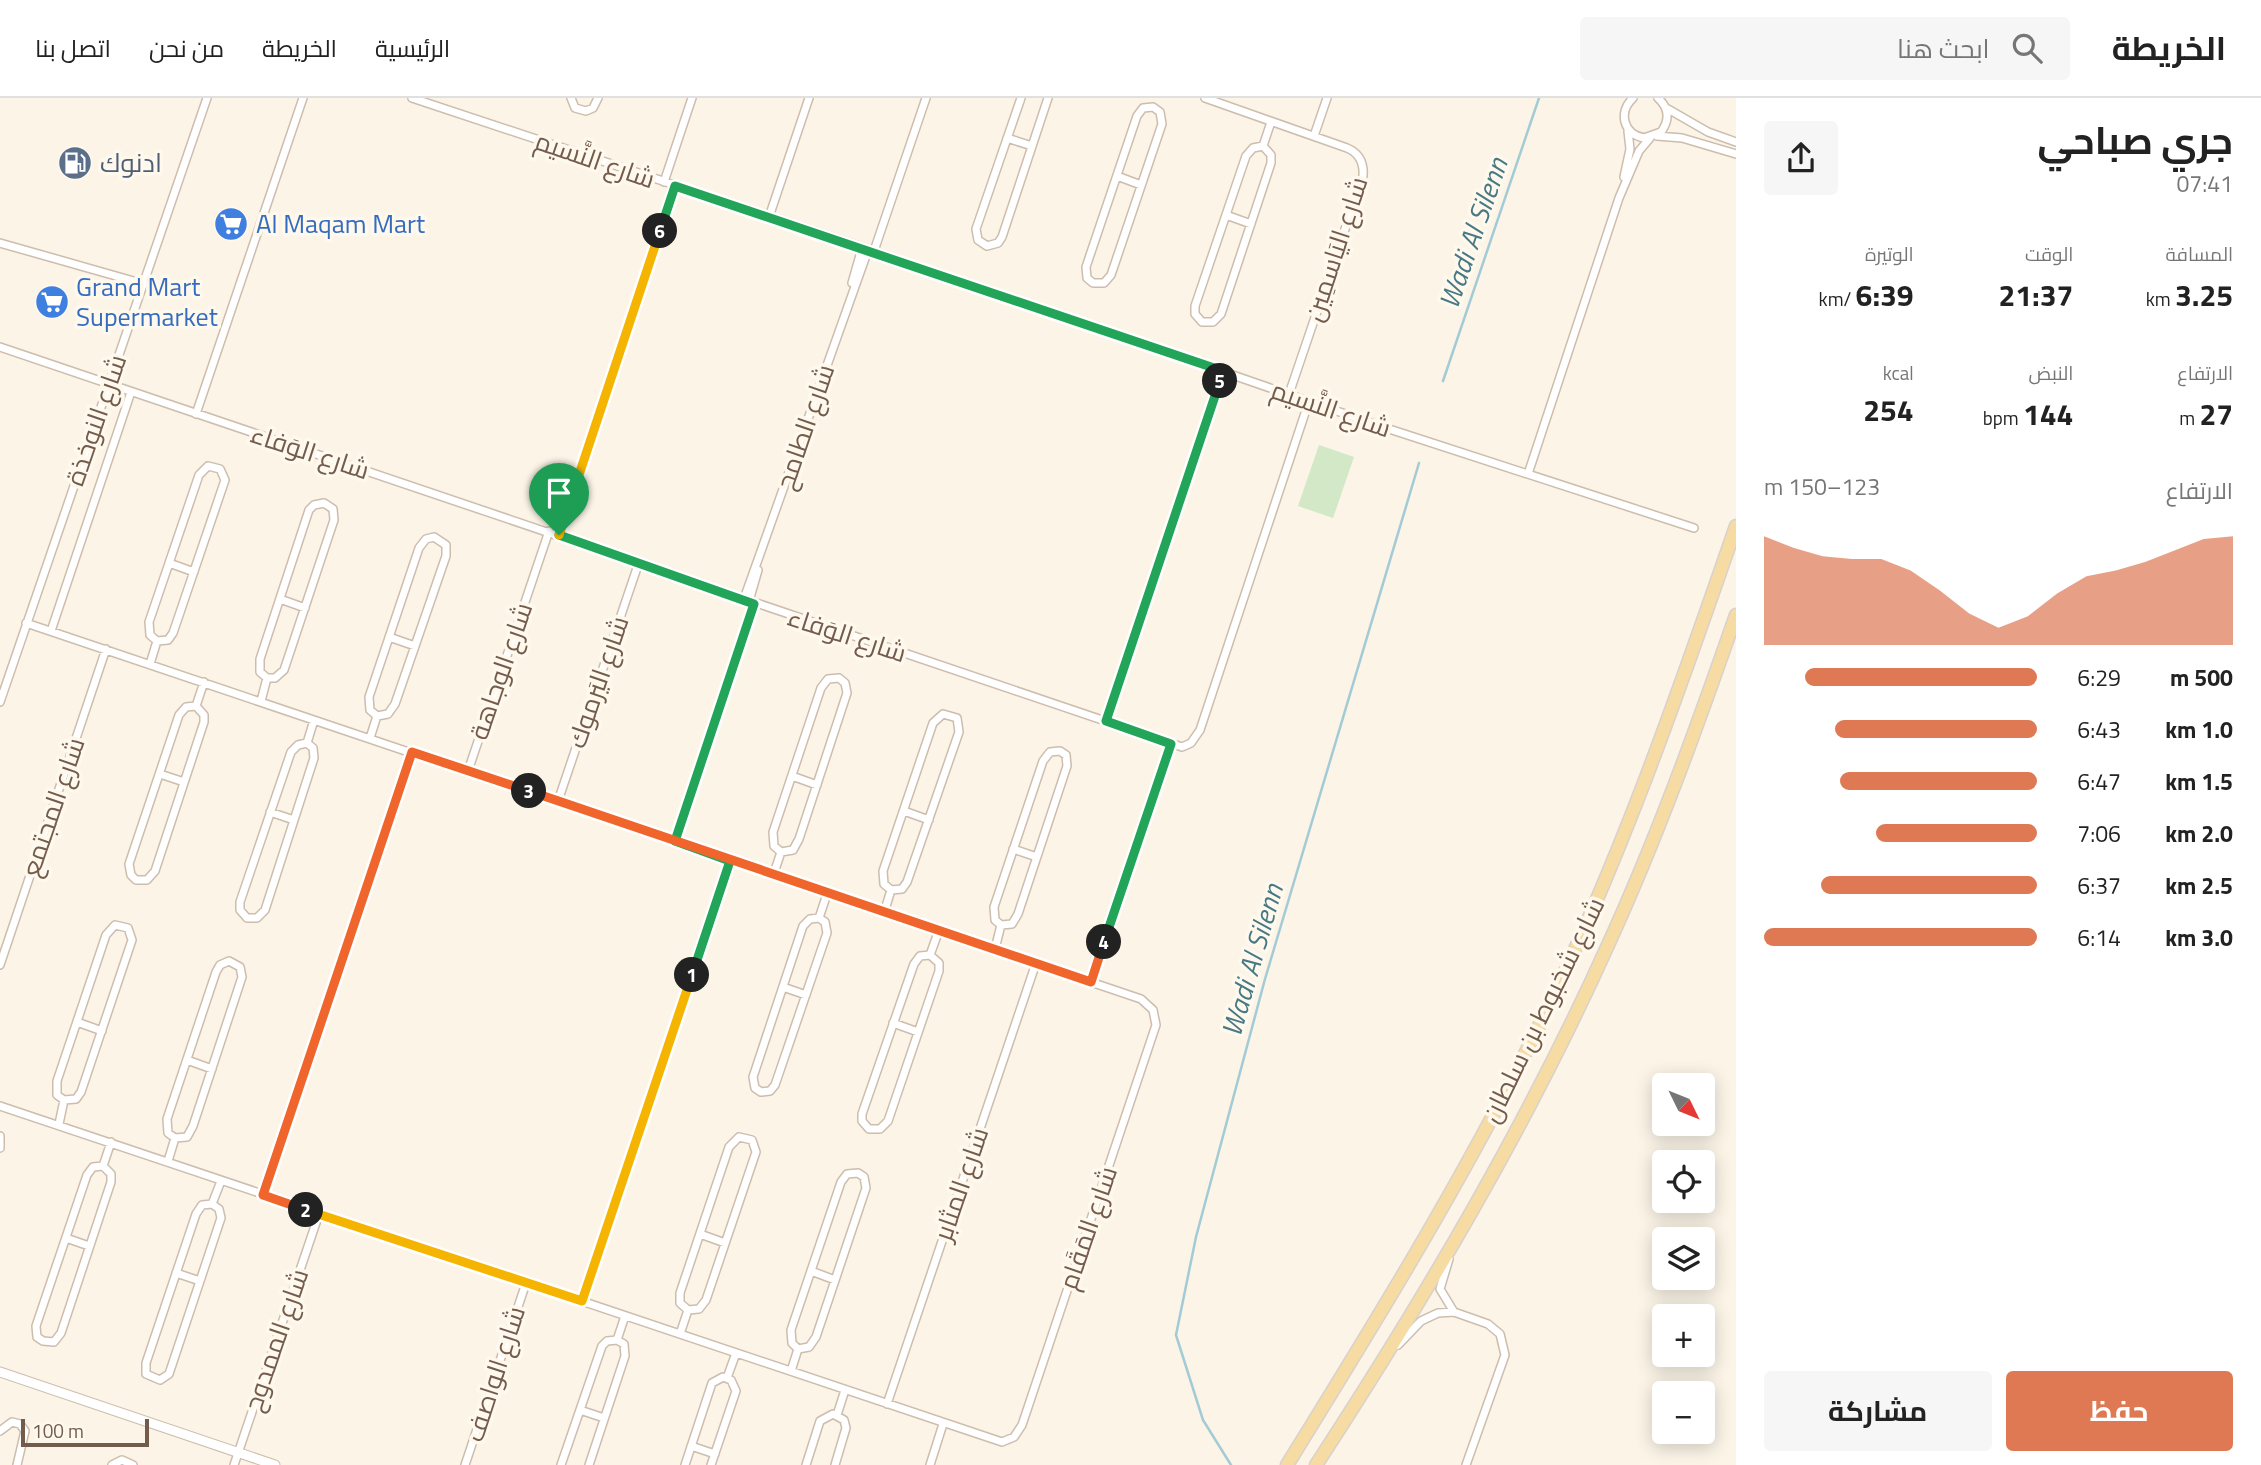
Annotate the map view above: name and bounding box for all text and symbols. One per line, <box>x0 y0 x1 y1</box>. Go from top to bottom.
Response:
search box <box>1580 17 2070 80</box>
text: الخريطة <box>2112 23 2226 73</box>
text: ابحث هنا <box>1897 29 1990 68</box>
icon: search <box>2008 29 2046 67</box>
text: اتصل بنا <box>35 30 111 66</box>
text: من نحن <box>149 30 224 66</box>
text: الخريطة <box>262 30 337 66</box>
text: الرئيسية <box>375 30 450 66</box>
text: جري صباحي <box>2037 111 2233 169</box>
street label: شارع النَّسيم <box>530 121 661 198</box>
button: share <box>1764 121 1838 195</box>
place label: ادنوك <box>100 143 162 182</box>
fuel station icon: ادنوك <box>56 144 94 182</box>
water label: Wadi Al Silenn <box>1427 151 1519 314</box>
text: 07:41 <box>2176 166 2233 201</box>
street label: شارع اليَاسمِين <box>1294 171 1377 326</box>
place label: Al Maqam Mart <box>256 204 425 243</box>
supermarket icon: Al Maqam Mart <box>212 205 250 243</box>
pin: 6 <box>642 214 678 248</box>
text: 6 <box>654 216 665 245</box>
text: الوتيرة <box>1865 239 1914 268</box>
text: الوقت <box>2025 239 2073 268</box>
text: المسافة <box>2165 239 2233 268</box>
place label: Grand Mart Supermarket <box>76 267 218 336</box>
text: 6:39 <box>1856 272 1914 318</box>
text: 21:37 <box>1998 272 2073 318</box>
text: 3.25 <box>2175 272 2233 318</box>
supermarket icon: Grand Mart Supermarket <box>33 283 71 321</box>
text: /km <box>1819 284 1856 313</box>
text: km <box>2146 284 2175 313</box>
street label: شارع النوخذة <box>55 349 136 491</box>
text: kcal <box>1883 358 1914 387</box>
text: النبض <box>2029 358 2073 387</box>
text: الارتفاع <box>2177 358 2233 387</box>
street label: شارع الطامح <box>765 359 844 495</box>
pin: 5 <box>1202 364 1238 398</box>
text: 5 <box>1214 366 1225 395</box>
street label: شارع النَّسيم <box>1266 370 1397 447</box>
text: 254 <box>1863 387 1914 433</box>
text: 144 <box>2023 391 2073 437</box>
text: 27 <box>2199 391 2233 437</box>
text: bpm <box>1983 403 2023 432</box>
text: m <box>2179 403 2199 432</box>
street label: شارع الوَفاء <box>246 414 375 489</box>
pin <box>529 463 589 535</box>
text: 123–150 m <box>1764 469 1880 504</box>
text: الارتفاع <box>2166 473 2233 508</box>
icon: arrive <box>540 474 578 512</box>
street label: شارع الوجاهة <box>459 597 542 745</box>
street label: شارع الوَفاء <box>783 597 912 672</box>
street label: شارع اليَرموك <box>557 610 638 753</box>
text: 6:29 <box>2077 660 2121 695</box>
text: 500 m <box>2170 660 2233 695</box>
text: 6:43 <box>2077 712 2121 747</box>
text: 1.0 km <box>2165 712 2233 747</box>
street label: شارع المجتمع <box>10 732 95 882</box>
text: 6:47 <box>2077 764 2121 799</box>
text: 1.5 km <box>2165 764 2233 799</box>
pin: 3 <box>512 774 546 808</box>
text: 3 <box>523 776 534 805</box>
text: 7:06 <box>2077 816 2121 851</box>
text: 2.0 km <box>2165 816 2233 851</box>
text: 6:37 <box>2077 868 2121 903</box>
text: 2.5 km <box>2165 868 2233 903</box>
water label: Wadi Al Silenn <box>1209 878 1294 1041</box>
street label: شارع شخبوط بن سلطان <box>1471 891 1614 1129</box>
text: 6:14 <box>2077 920 2121 955</box>
text: 3.0 km <box>2165 920 2233 955</box>
pin: 4 <box>1086 924 1122 960</box>
text: 4 <box>1098 927 1109 956</box>
pin: 1 <box>674 958 710 992</box>
text: 1 <box>686 960 697 989</box>
north arrow <box>1652 1073 1715 1136</box>
map controls <box>1652 1073 1715 1444</box>
street label: شارع المثابر <box>922 1122 998 1248</box>
button: locate <box>1652 1150 1715 1213</box>
street label: شارع المَقَام <box>1048 1161 1127 1295</box>
pin: 2 <box>288 1192 324 1228</box>
text: 2 <box>300 1195 311 1224</box>
button: layers <box>1652 1227 1715 1290</box>
street label: شارع الممدوح <box>233 1263 318 1416</box>
street label: شارع الواصف <box>454 1301 535 1447</box>
button: + <box>1652 1304 1715 1367</box>
button: مشاركة <box>1764 1371 1992 1451</box>
button: حفظ <box>2006 1371 2233 1451</box>
button: − <box>1652 1381 1715 1444</box>
scale bar <box>21 1416 149 1448</box>
text: 100 m <box>32 1416 84 1445</box>

